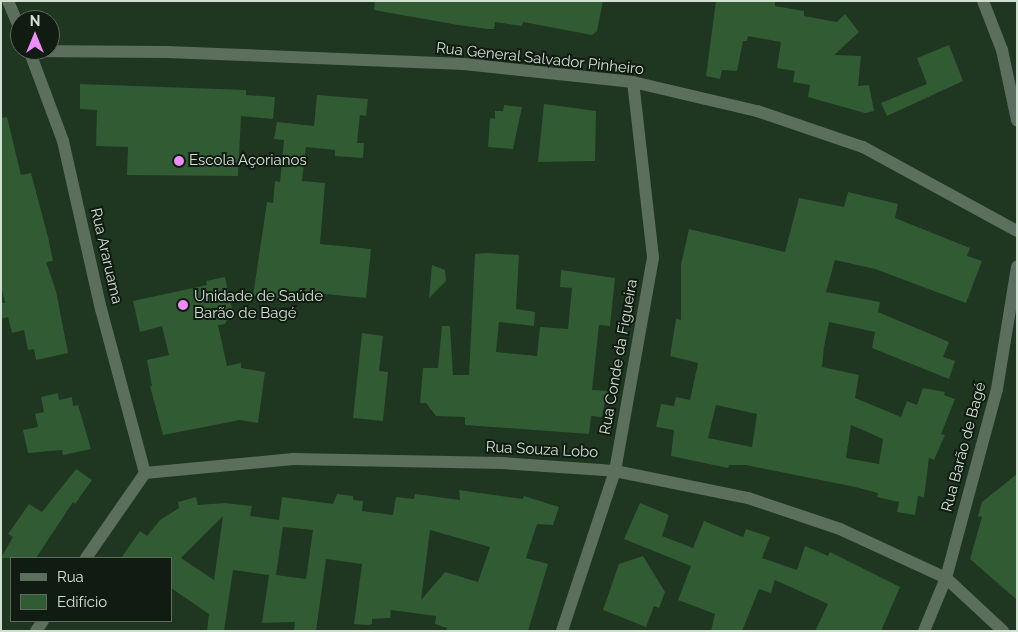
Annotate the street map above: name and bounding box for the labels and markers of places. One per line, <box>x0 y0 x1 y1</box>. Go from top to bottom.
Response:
place label: Escola Açorianos <box>189 152 307 170</box>
marker: Escola Açorianos <box>173 155 185 167</box>
place label: Unidade de Saúde Barão de Bagé <box>194 287 323 322</box>
marker: Unidade de Saúde Barão de Bagé <box>176 298 190 312</box>

